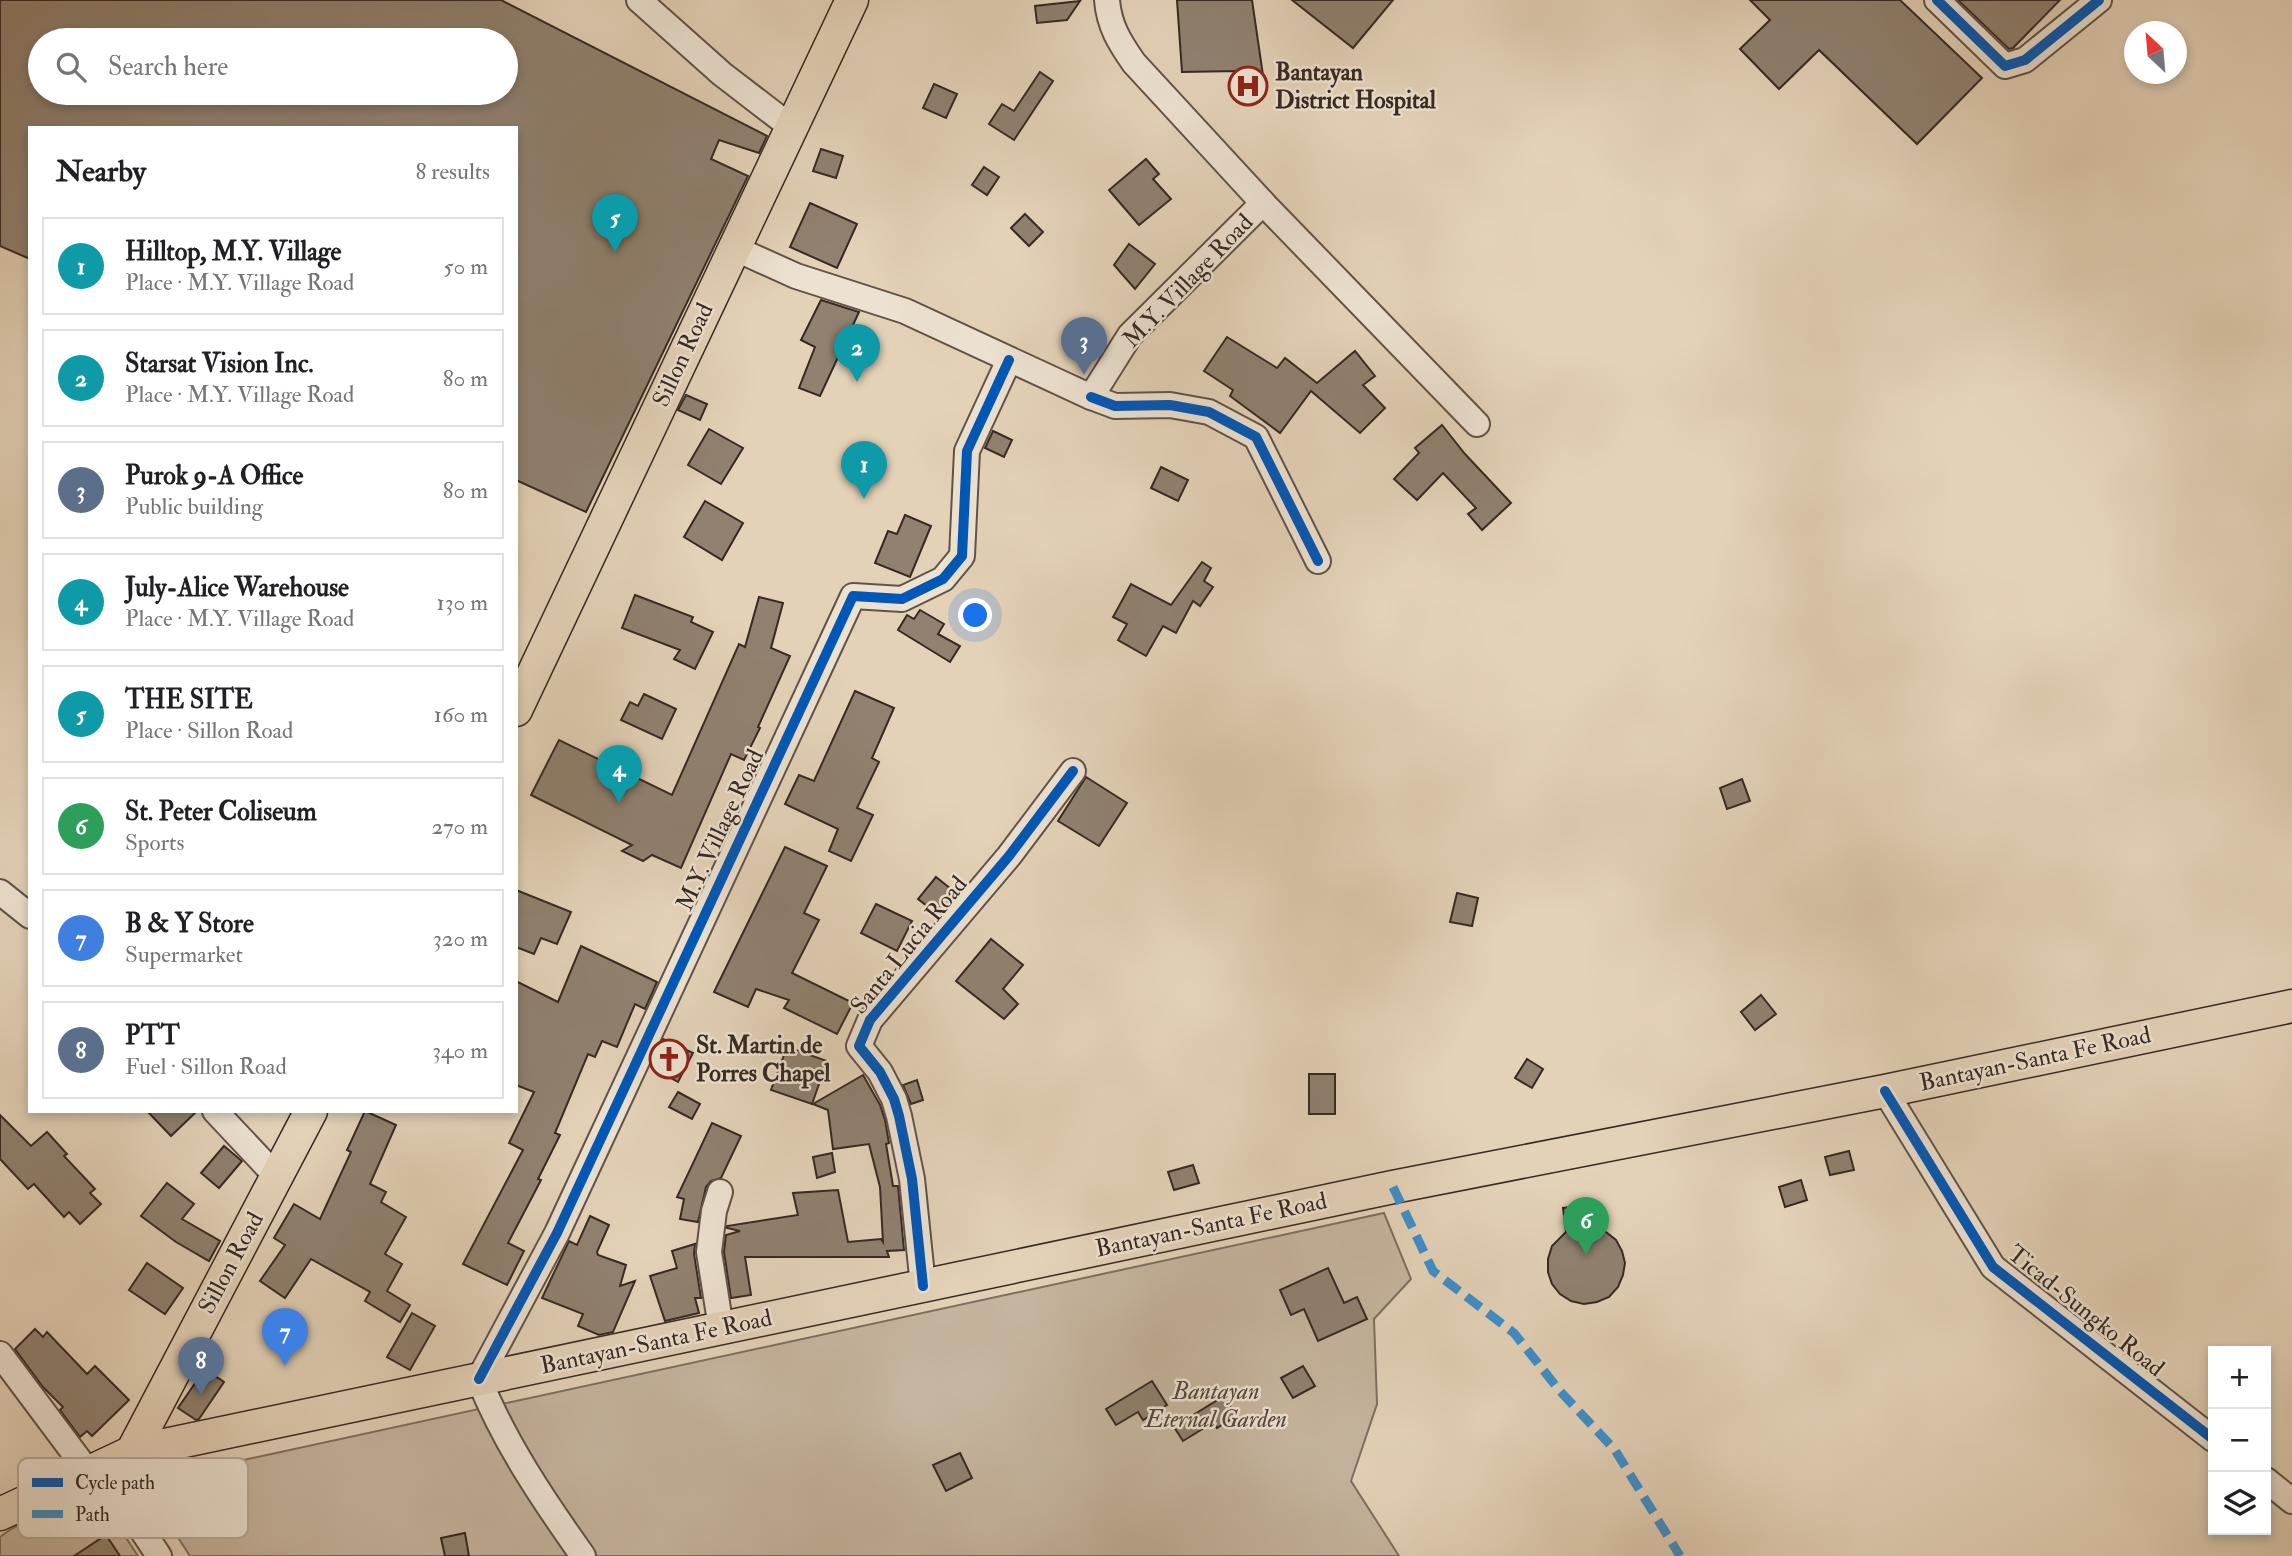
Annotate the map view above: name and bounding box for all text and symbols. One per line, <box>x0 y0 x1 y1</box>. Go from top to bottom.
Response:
north arrow <box>2124 21 2187 84</box>
search box <box>28 28 518 105</box>
icon: search <box>52 48 90 86</box>
text: Search here <box>108 51 228 83</box>
place label: Bantayan District Hospital <box>1275 57 1437 116</box>
hospital icon: Bantayan District Hospital <box>1227 65 1269 107</box>
text: Nearby <box>56 153 146 190</box>
text: 8 results <box>415 157 490 186</box>
pin: 5 <box>592 194 638 252</box>
street label: M.Y. Village Road <box>1116 207 1260 355</box>
text: Hilltop, M.Y. Village <box>125 236 341 268</box>
text: 1 <box>77 252 85 281</box>
text: 50 m <box>444 252 488 281</box>
text: Place · M.Y. Village Road <box>125 268 354 297</box>
street label: Sillon Road <box>646 298 721 412</box>
pin: 3 <box>1061 317 1107 375</box>
pin: 2 <box>834 324 880 382</box>
text: Starsat Vision Inc. <box>125 348 313 380</box>
text: 2 <box>75 364 87 393</box>
text: 80 m <box>443 364 488 393</box>
text: Place · M.Y. Village Road <box>125 380 354 409</box>
pin: 1 <box>841 441 887 499</box>
text: Purok 9-A Office <box>125 460 303 492</box>
text: 3 <box>77 476 85 505</box>
text: 80 m <box>443 476 488 505</box>
text: Public building <box>125 492 263 521</box>
text: July-Alice Warehouse <box>125 572 349 604</box>
text: 4 <box>75 588 87 617</box>
text: 130 m <box>436 588 488 617</box>
your location <box>958 598 992 632</box>
text: Place · M.Y. Village Road <box>125 604 354 633</box>
text: THE SITE <box>125 684 253 716</box>
text: 5 <box>76 700 86 729</box>
text: 160 m <box>434 700 488 729</box>
text: Place · Sillon Road <box>125 716 293 745</box>
street label: M.Y. Village Road <box>669 744 771 916</box>
pin: 4 <box>596 745 642 803</box>
text: St. Peter Coliseum <box>125 796 317 828</box>
text: 6 <box>75 812 87 841</box>
text: 270 m <box>431 812 488 841</box>
text: Sports <box>125 828 184 857</box>
street label: Santa Lucia Road <box>844 869 974 1020</box>
text: B & Y Store <box>125 908 254 940</box>
text: 7 <box>76 924 86 953</box>
text: 320 m <box>433 924 488 953</box>
text: Supermarket <box>125 940 243 969</box>
street label: Bantayan-Santa Fe Road <box>1916 1019 2154 1099</box>
text: PTT <box>125 1020 180 1052</box>
place label: St. Martin de Porres Chapel <box>696 1030 831 1089</box>
text: 8 <box>76 1036 86 1065</box>
text: 340 m <box>432 1036 488 1065</box>
church icon: St. Martin de Porres Chapel <box>648 1038 690 1080</box>
text: Fuel · Sillon Road <box>125 1052 287 1081</box>
street label: Bantayan-Santa Fe Road <box>1092 1185 1330 1265</box>
pin: 6 <box>1563 1197 1609 1255</box>
street label: Sillon Road <box>191 1207 271 1319</box>
street label: Ticad-Sungko Road <box>2001 1238 2171 1384</box>
street label: Bantayan-Santa Fe Road <box>537 1302 775 1382</box>
pin: 7 <box>262 1308 308 1366</box>
pin: 8 <box>178 1337 224 1395</box>
map controls <box>2208 1346 2271 1535</box>
button: + <box>2208 1346 2271 1409</box>
park label: Bantayan Eternal Garden <box>1143 1376 1287 1435</box>
button: − <box>2208 1409 2271 1472</box>
legend <box>18 1458 248 1538</box>
text: Cycle path <box>75 1471 155 1496</box>
button: layers <box>2208 1472 2271 1535</box>
text: Path <box>75 1503 110 1527</box>

